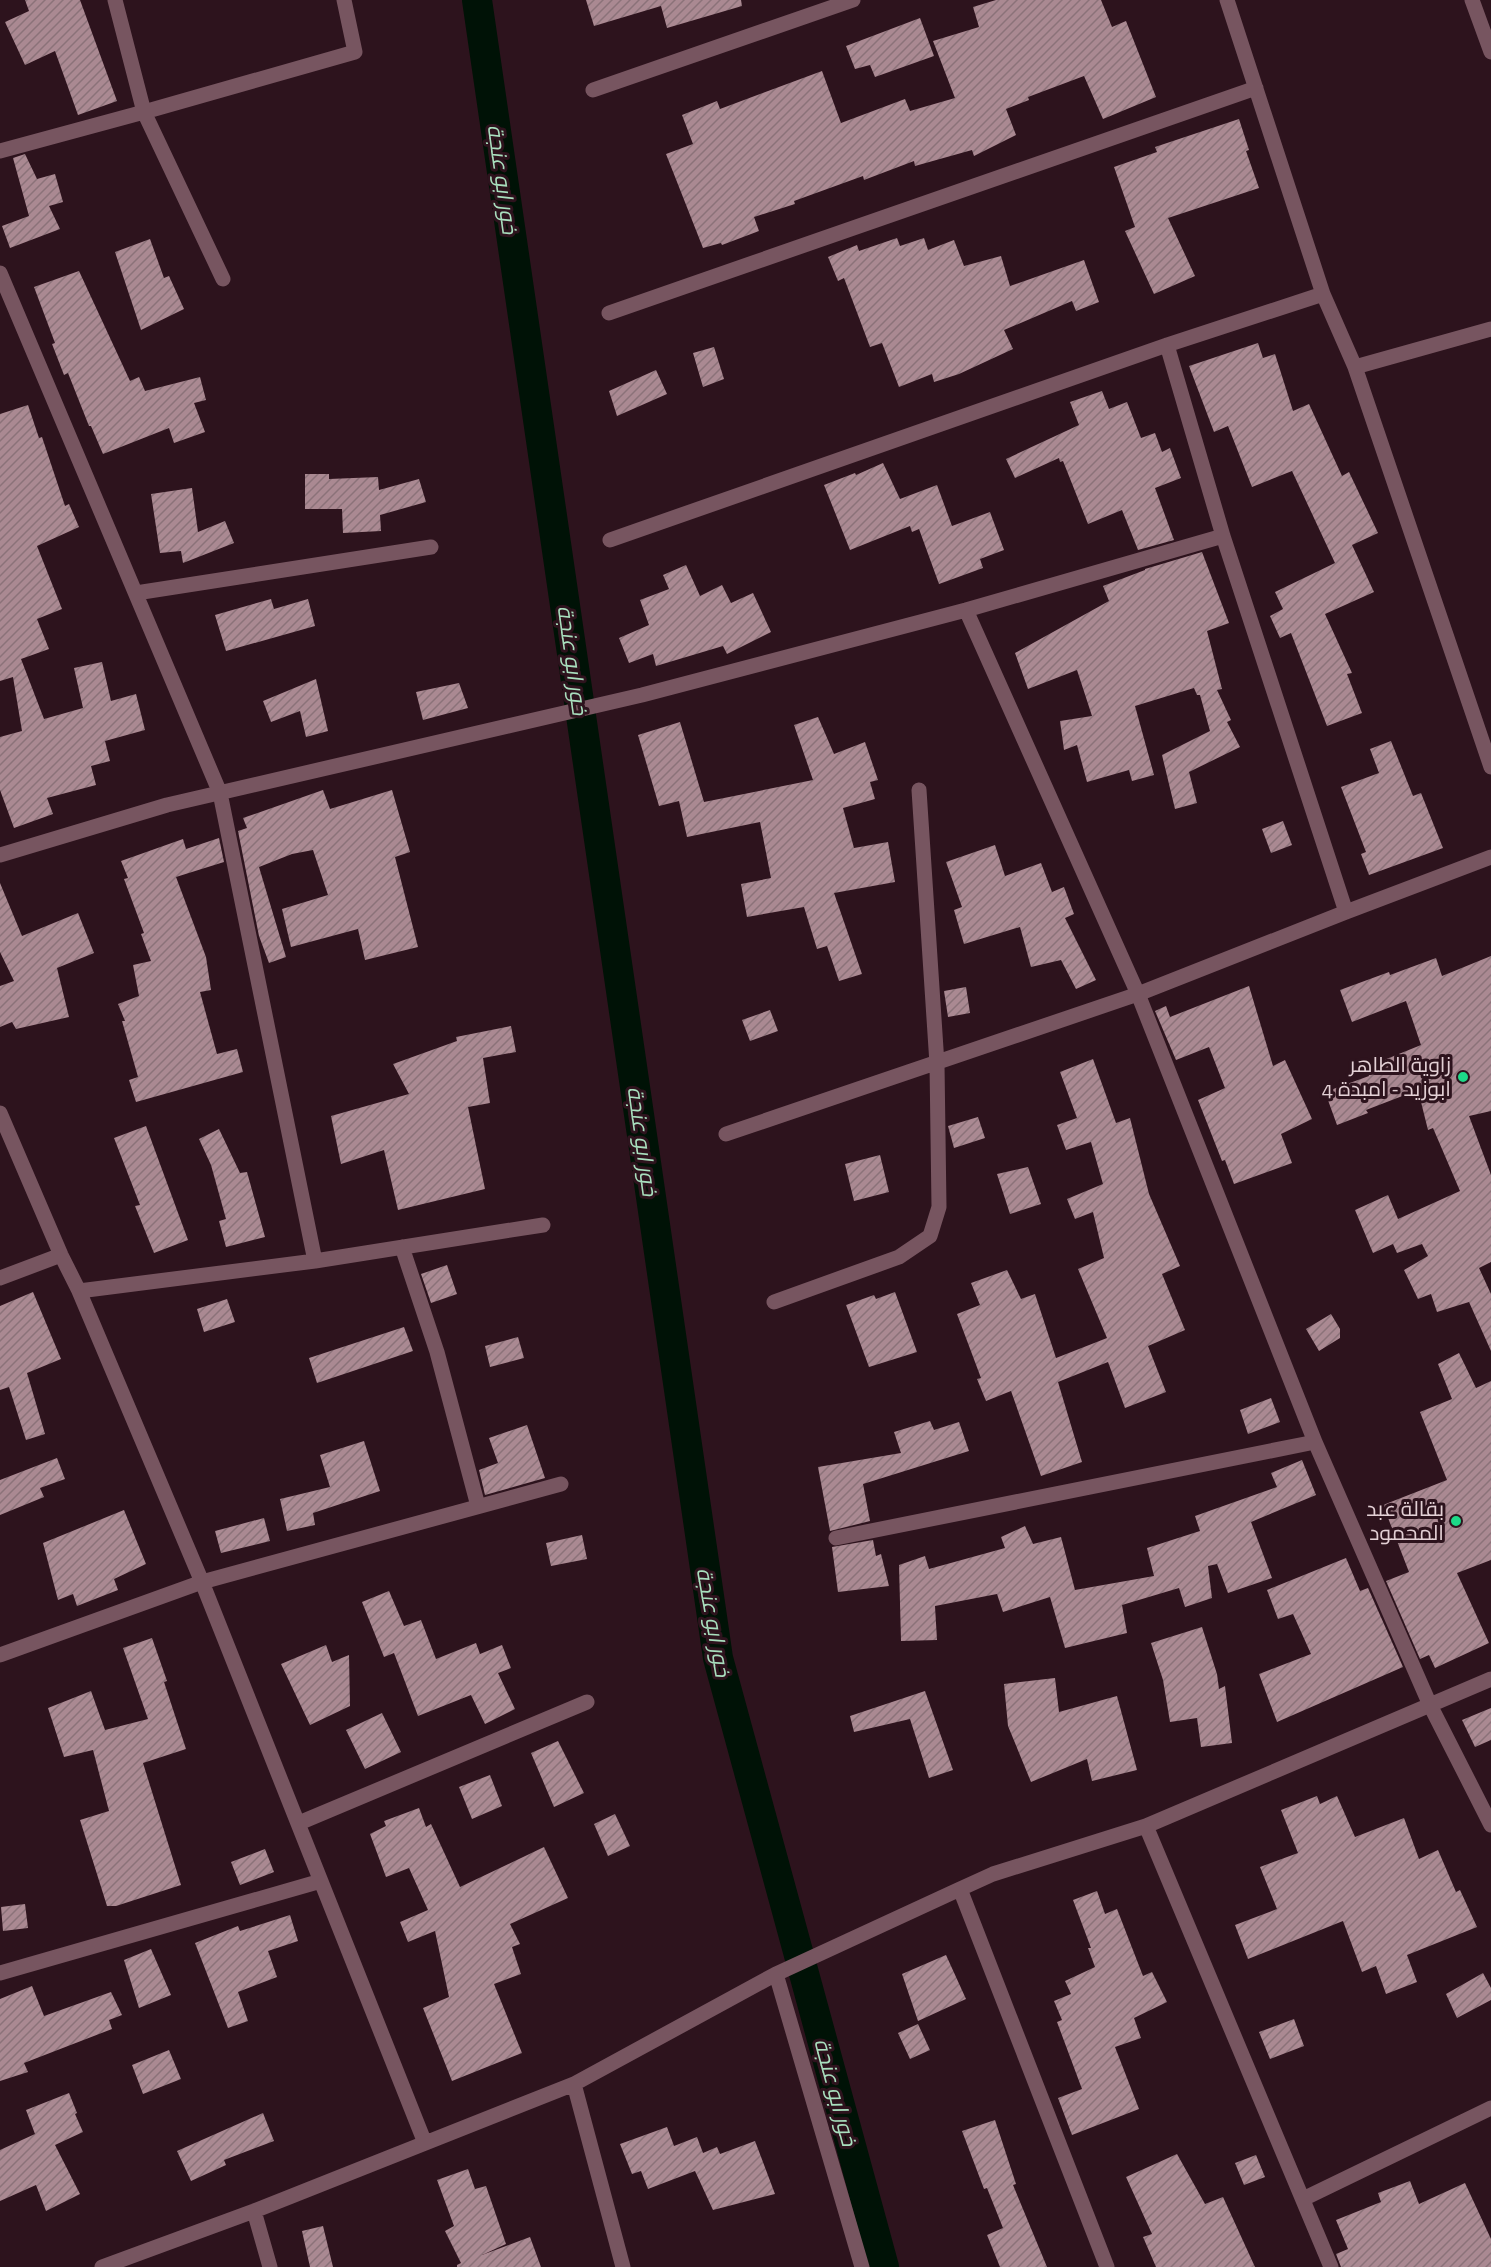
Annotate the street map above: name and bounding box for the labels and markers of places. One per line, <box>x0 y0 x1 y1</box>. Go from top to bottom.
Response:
place label: زاوية الطاهر ابوزيد - امبدة 4 <box>1322 1052 1451 1101</box>
marker: زاوية الطاهر ابوزيد - امبدة 4 <box>1456 1070 1470 1084</box>
place label: بقالة عبد المحمود <box>1366 1496 1444 1545</box>
marker: بقالة عبد المحمود <box>1449 1514 1463 1528</box>

